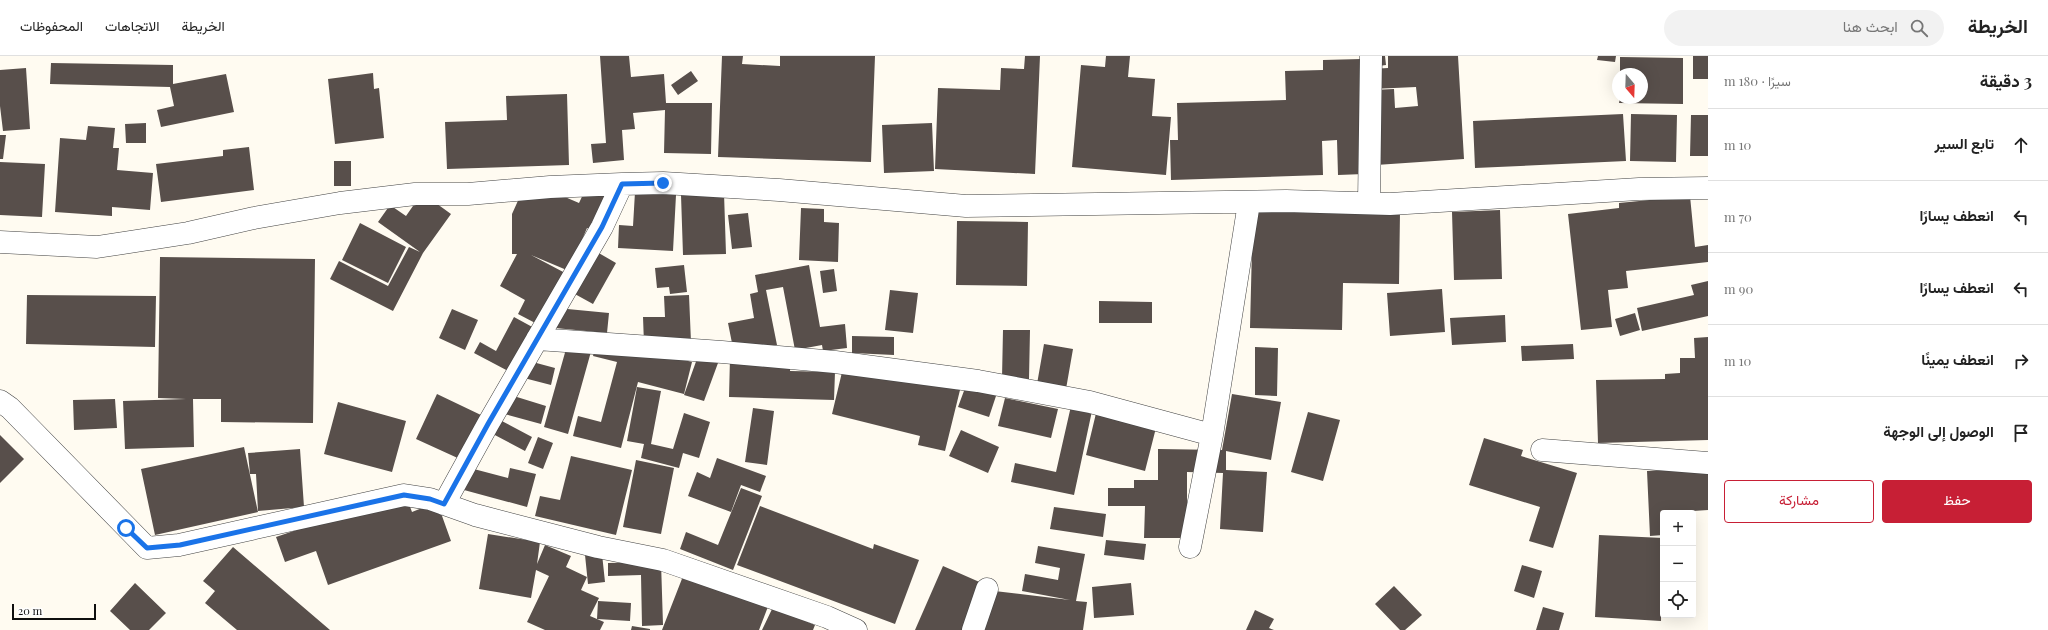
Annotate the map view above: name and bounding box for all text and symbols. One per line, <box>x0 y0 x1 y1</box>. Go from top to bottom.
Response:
search box <box>1664 10 1944 46</box>
text: الخريطة <box>1968 12 2028 38</box>
text: المحفوظات <box>20 16 83 35</box>
text: الاتجاهات <box>105 16 159 35</box>
text: الخريطة <box>181 16 225 35</box>
text: ابحث هنا <box>1843 16 1898 36</box>
icon: search <box>1908 17 1930 39</box>
north arrow <box>1612 68 1648 104</box>
text: 3 دقيقة <box>1980 69 2032 91</box>
text: سيرًا · 180 m <box>1724 72 1791 89</box>
text: تابع السير <box>1935 133 1994 153</box>
icon: ahead <box>2010 134 2032 156</box>
text: 10 m <box>1724 136 1751 153</box>
route end <box>654 174 672 192</box>
text: انعطف يسارًا <box>1920 205 1994 225</box>
icon: left <box>2010 206 2032 228</box>
text: 70 m <box>1724 208 1752 225</box>
text: انعطف يسارًا <box>1920 277 1994 297</box>
icon: left <box>2010 278 2032 300</box>
text: 90 m <box>1724 280 1753 297</box>
text: انعطف يمينًا <box>1921 349 1994 369</box>
icon: right <box>2010 350 2032 372</box>
text: 10 m <box>1724 352 1751 369</box>
text: الوصول إلى الوجهة <box>1883 421 1994 441</box>
icon: arrive <box>2010 422 2032 444</box>
button: مشاركة <box>1724 480 1874 523</box>
button: حفظ <box>1882 480 2032 523</box>
map controls <box>1660 510 1696 618</box>
button: + <box>1660 510 1696 546</box>
route start <box>117 519 135 537</box>
button: − <box>1660 546 1696 582</box>
button: locate <box>1660 582 1696 618</box>
scale bar <box>12 602 96 621</box>
text: 20 m <box>18 603 42 618</box>

